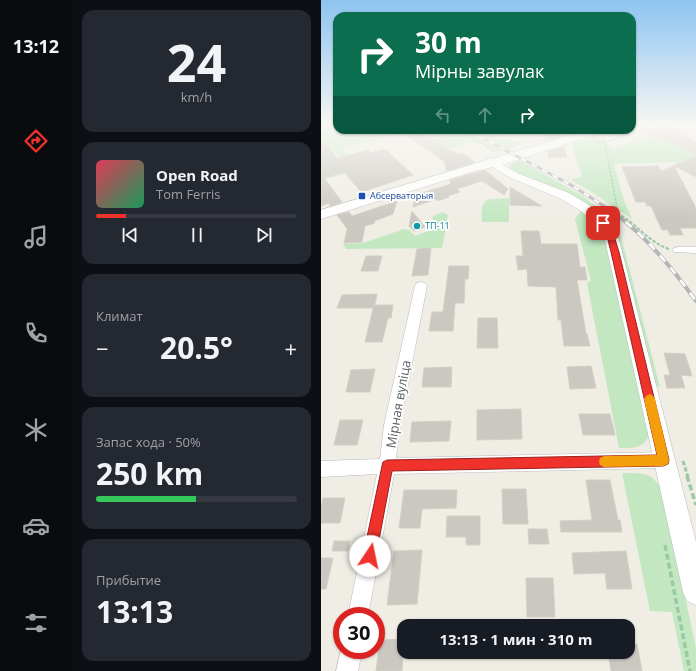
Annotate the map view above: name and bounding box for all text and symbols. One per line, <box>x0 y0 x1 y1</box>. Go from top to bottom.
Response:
text: 30 m <box>415 23 482 61</box>
text: 24 <box>167 26 226 97</box>
icon: right <box>349 28 401 80</box>
text: 13:12 <box>13 34 59 58</box>
text: Мірны завулак <box>415 59 544 83</box>
text: km/h <box>181 88 212 106</box>
icon: left <box>432 104 454 126</box>
icon: ahead <box>474 104 496 126</box>
icon: right <box>516 104 538 126</box>
icon: directions <box>22 127 50 155</box>
text: Open Road <box>156 165 238 185</box>
text: Tom Ferris <box>156 185 221 203</box>
place label: Абсерваторыя <box>370 189 433 202</box>
marker: Абсерваторыя <box>357 191 367 201</box>
pin <box>586 206 620 240</box>
icon: arrive <box>592 212 614 234</box>
place label: ТП-11 <box>425 219 450 232</box>
marker: ТП-11 <box>412 221 422 231</box>
icon: music <box>22 223 50 251</box>
icon: previous <box>119 224 141 246</box>
icon: pause <box>186 224 208 246</box>
icon: next <box>253 224 275 246</box>
text: Климат <box>96 307 143 325</box>
icon: phone <box>22 319 50 347</box>
text: 20.5° <box>160 327 233 368</box>
text: − <box>96 333 109 363</box>
text: + <box>284 333 297 363</box>
street label: Мірная вуліца <box>381 359 415 449</box>
icon: climate <box>22 416 50 444</box>
text: Запас хода · 50% <box>96 433 201 451</box>
text: 250 km <box>96 453 203 494</box>
icon: car <box>22 512 50 540</box>
position arrow <box>349 535 391 577</box>
text: Прибытие <box>96 571 161 589</box>
text: 13:13 <box>96 591 173 632</box>
speed limit sign: 30 <box>333 607 385 659</box>
icon: filters <box>22 609 50 637</box>
text: 13:13 · 1 мин · 310 m <box>440 629 592 649</box>

